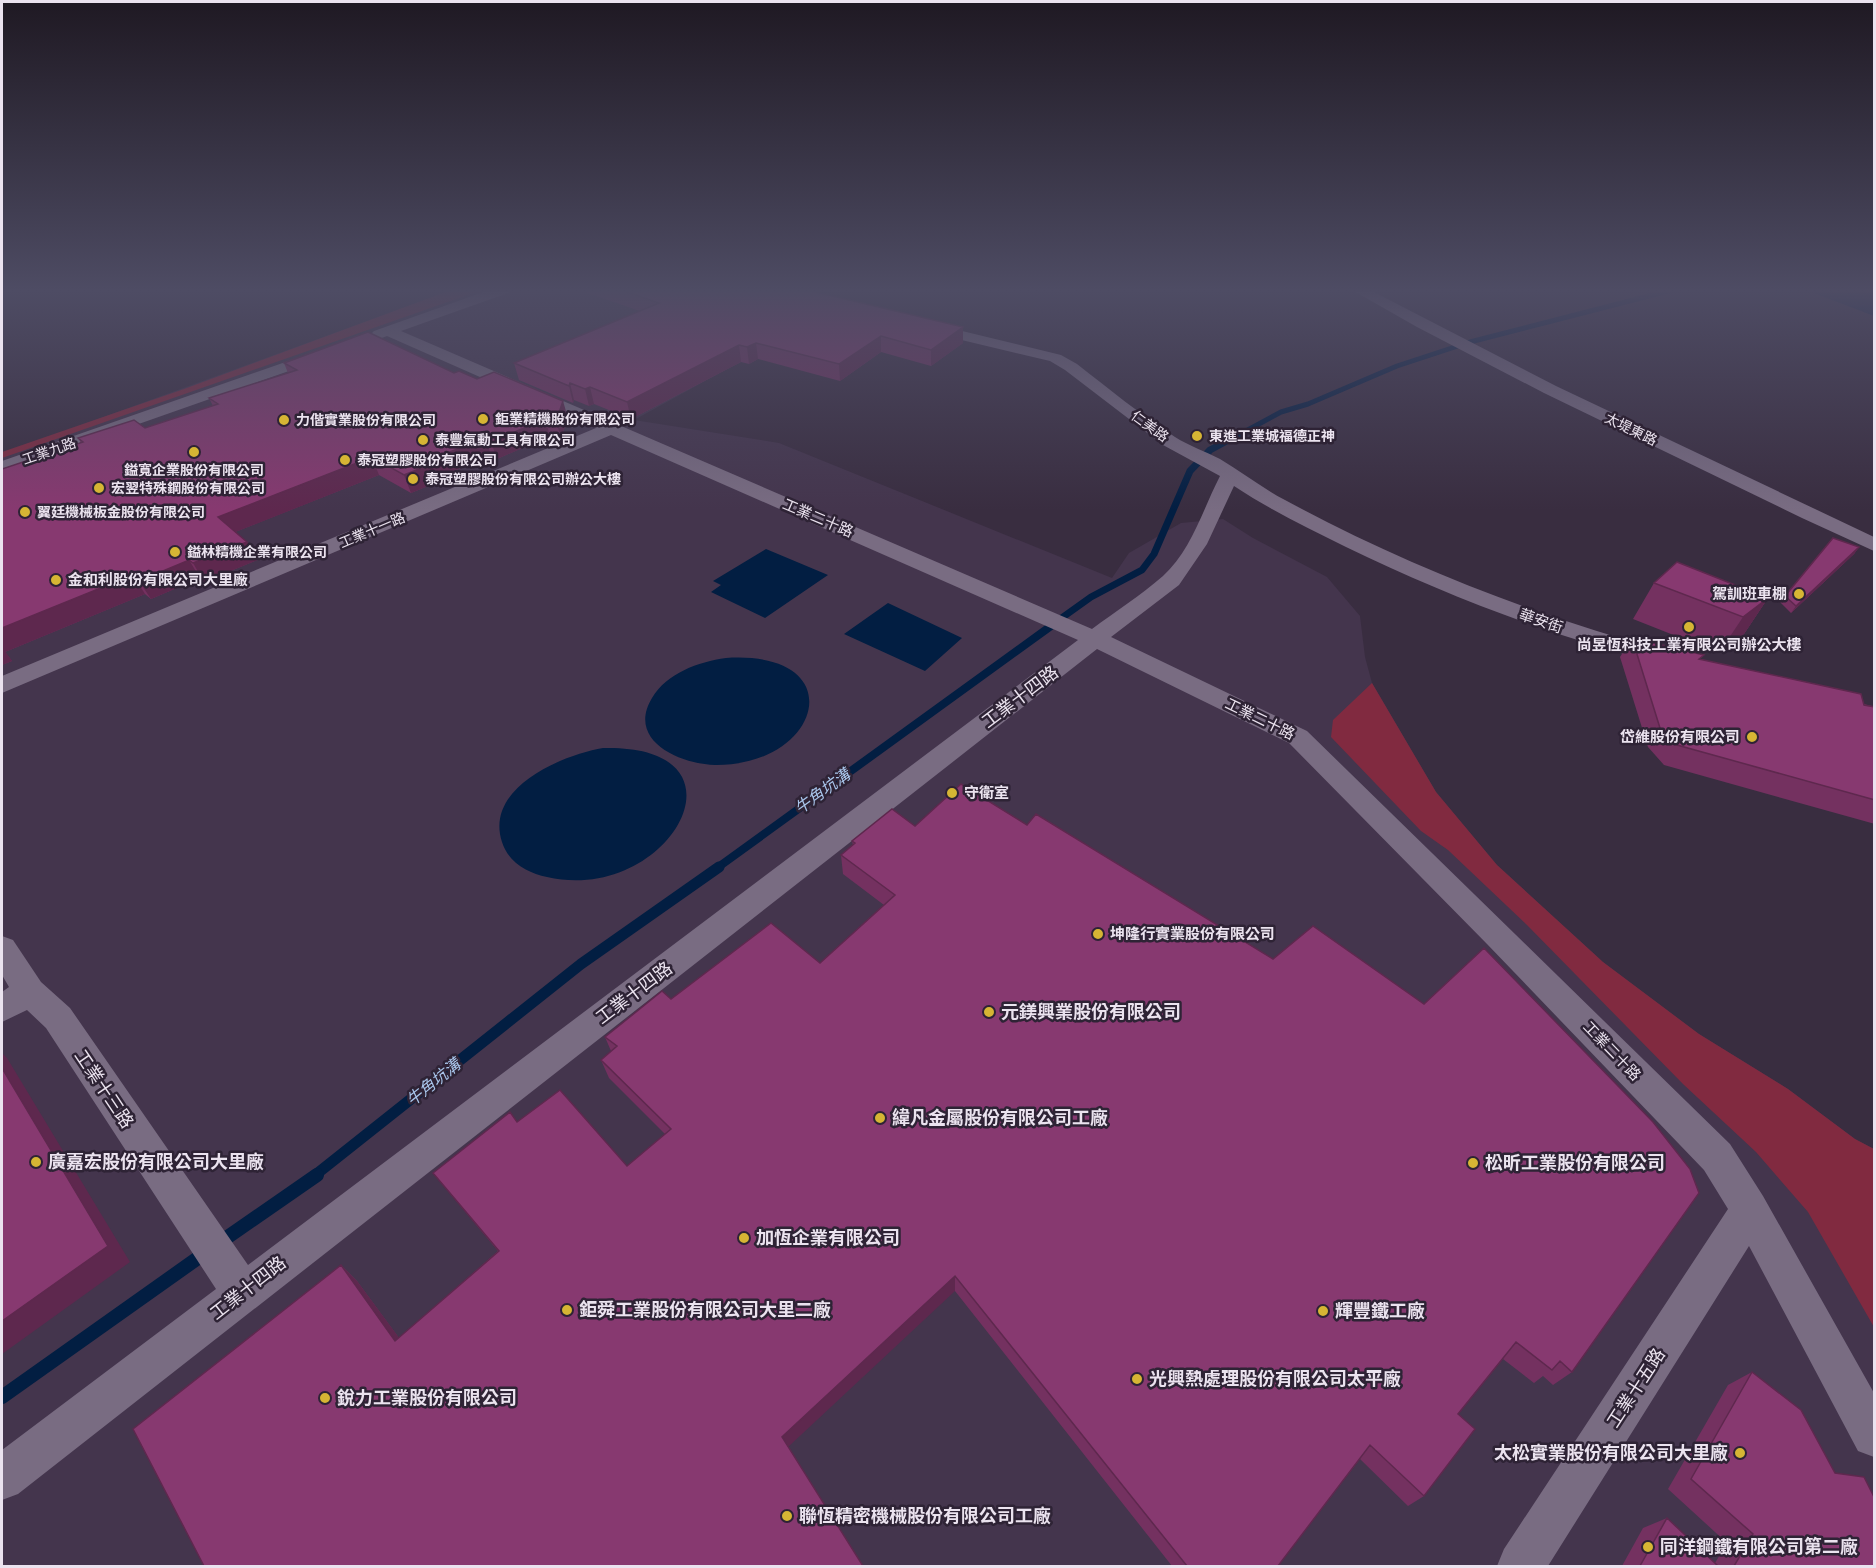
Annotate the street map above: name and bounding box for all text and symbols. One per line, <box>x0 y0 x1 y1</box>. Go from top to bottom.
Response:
street label: 仁美路 <box>1128 407 1172 445</box>
street label: 太堤東路 <box>1602 410 1660 448</box>
place label: 鉅業精機股份有限公司 <box>495 411 635 427</box>
place label: 力偕實業股份有限公司 <box>296 412 436 428</box>
marker: 鉅業精機股份有限公司 <box>476 412 490 426</box>
marker: 力偕實業股份有限公司 <box>277 413 291 427</box>
place label: 東進工業城福德正神 <box>1209 428 1335 444</box>
marker: 東進工業城福德正神 <box>1190 429 1204 443</box>
place label: 泰豐氣動工具有限公司 <box>435 432 575 448</box>
marker: 泰豐氣動工具有限公司 <box>416 433 430 447</box>
street label: 工業九路 <box>20 434 78 468</box>
marker: 鎰寬企業股份有限公司 <box>187 445 201 459</box>
place label: 泰冠塑膠股份有限公司 <box>357 452 497 468</box>
marker: 泰冠塑膠股份有限公司 <box>338 453 352 467</box>
place label: 鎰寬企業股份有限公司 <box>124 462 264 478</box>
place label: 泰冠塑膠股份有限公司辦公大樓 <box>425 471 621 487</box>
marker: 泰冠塑膠股份有限公司辦公大樓 <box>406 472 420 486</box>
place label: 宏翌特殊鋼股份有限公司 <box>111 480 265 496</box>
marker: 宏翌特殊鋼股份有限公司 <box>92 481 106 495</box>
street label: 工業二十路 <box>780 495 856 540</box>
place label: 翼廷機械板金股份有限公司 <box>37 504 205 520</box>
marker: 翼廷機械板金股份有限公司 <box>18 505 32 519</box>
street label: 工業十一路 <box>337 509 407 551</box>
place label: 鎰林精機企業有限公司 <box>187 544 327 560</box>
marker: 鎰林精機企業有限公司 <box>168 545 182 559</box>
place label: 金和利股份有限公司大里廠 <box>68 571 248 588</box>
marker: 金和利股份有限公司大里廠 <box>49 573 63 587</box>
place label: 駕訓班車棚 <box>1712 585 1787 602</box>
marker: 駕訓班車棚 <box>1792 587 1806 601</box>
street label: 華安街 <box>1517 605 1565 636</box>
marker: 尚昱恆科技工業有限公司辦公大樓 <box>1682 620 1696 634</box>
place label: 尚昱恆科技工業有限公司辦公大樓 <box>1576 636 1802 653</box>
street label: 工業十四路 <box>978 662 1062 732</box>
street label: 工業二十路 <box>1223 694 1298 743</box>
place label: 岱維股份有限公司 <box>1620 728 1740 745</box>
marker: 岱維股份有限公司 <box>1745 730 1759 744</box>
water label: 牛角坑溝 <box>791 765 855 817</box>
place label: 守衛室 <box>964 784 1009 801</box>
marker: 守衛室 <box>945 786 959 800</box>
place label: 坤隆行實業股份有限公司 <box>1110 925 1275 942</box>
marker: 坤隆行實業股份有限公司 <box>1091 927 1105 941</box>
street label: 工業十四路 <box>592 958 676 1028</box>
place label: 元鎂興業股份有限公司 <box>1001 1002 1181 1022</box>
marker: 元鎂興業股份有限公司 <box>982 1005 996 1019</box>
street label: 工業二十路 <box>1580 1018 1645 1084</box>
street label: 工業十三路 <box>71 1046 137 1132</box>
water label: 牛角坑溝 <box>403 1054 465 1109</box>
place label: 緯凡金屬股份有限公司工廠 <box>892 1107 1108 1128</box>
marker: 緯凡金屬股份有限公司工廠 <box>873 1111 887 1125</box>
place label: 廣嘉宏股份有限公司大里廠 <box>48 1152 264 1172</box>
place label: 松昕工業股份有限公司 <box>1485 1153 1665 1173</box>
marker: 廣嘉宏股份有限公司大里廠 <box>29 1155 43 1169</box>
marker: 松昕工業股份有限公司 <box>1466 1156 1480 1170</box>
place label: 加恆企業有限公司 <box>756 1228 900 1248</box>
marker: 加恆企業有限公司 <box>737 1231 751 1245</box>
street label: 工業十四路 <box>206 1252 290 1324</box>
place label: 鉅舜工業股份有限公司大里二廠 <box>579 1299 831 1320</box>
place label: 輝豐鐵工廠 <box>1335 1301 1425 1321</box>
marker: 鉅舜工業股份有限公司大里二廠 <box>560 1303 574 1317</box>
marker: 輝豐鐵工廠 <box>1316 1304 1330 1318</box>
street label: 工業十五路 <box>1603 1345 1669 1431</box>
place label: 光興熱處理股份有限公司太平廠 <box>1149 1369 1401 1389</box>
marker: 光興熱處理股份有限公司太平廠 <box>1130 1372 1144 1386</box>
place label: 銳力工業股份有限公司 <box>337 1388 517 1408</box>
marker: 銳力工業股份有限公司 <box>318 1391 332 1405</box>
place label: 太松實業股份有限公司大里廠 <box>1494 1443 1728 1463</box>
marker: 太松實業股份有限公司大里廠 <box>1733 1446 1747 1460</box>
place label: 聯恆精密機械股份有限公司工廠 <box>799 1506 1051 1526</box>
marker: 聯恆精密機械股份有限公司工廠 <box>780 1509 794 1523</box>
place label: 同洋鋼鐵有限公司第二廠 <box>1660 1536 1858 1557</box>
marker: 同洋鋼鐵有限公司第二廠 <box>1641 1540 1655 1554</box>

